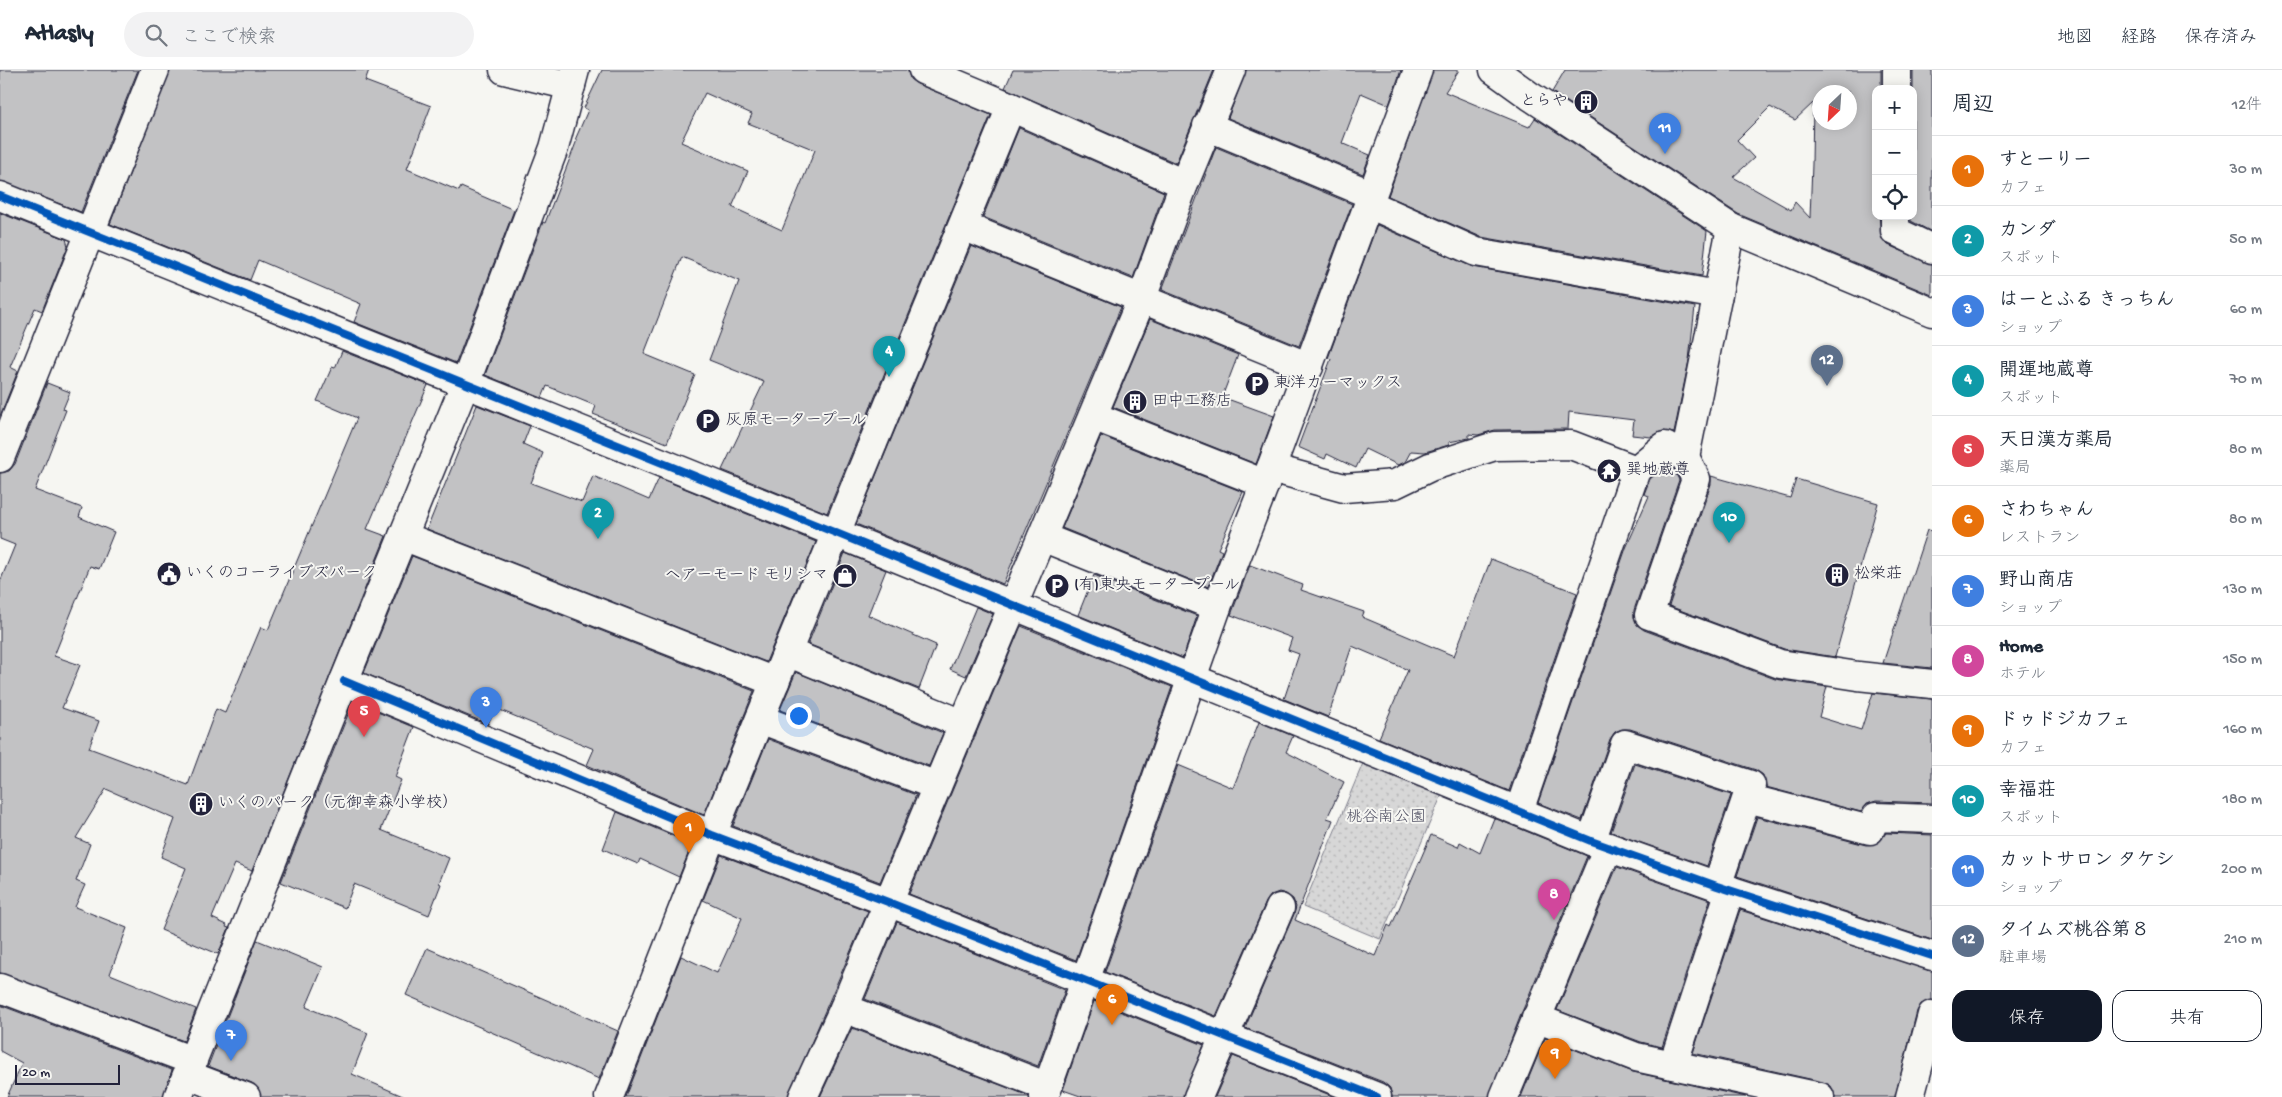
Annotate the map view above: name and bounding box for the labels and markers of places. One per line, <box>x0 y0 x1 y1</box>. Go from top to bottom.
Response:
building icon: とらや <box>1573 89 1599 115</box>
place label: とらや <box>1520 92 1568 112</box>
pin: 11 <box>1649 113 1681 154</box>
pin: 4 <box>873 336 905 377</box>
pin: 12 <box>1811 345 1843 386</box>
parking icon: 東洋カーマックス <box>1244 371 1270 397</box>
place label: 東洋カーマックス <box>1274 373 1402 394</box>
building icon: 田中工務店 <box>1122 389 1148 415</box>
place label: 田中工務店 <box>1152 392 1232 412</box>
parking icon: 灰原モータープール <box>695 408 721 434</box>
place label: 灰原モータープール <box>726 411 867 431</box>
temple icon: 巽地蔵尊 <box>1596 458 1622 484</box>
place label: 巽地蔵尊 <box>1626 460 1690 481</box>
pin: 2 <box>582 498 614 539</box>
pin: 10 <box>1713 502 1745 543</box>
public building icon: いくのコーライブズパーク <box>156 561 182 587</box>
building icon: 松栄荘 <box>1824 562 1850 588</box>
shop icon: ヘアーモード モリシマ <box>832 563 858 589</box>
place label: いくのコーライブズパーク <box>186 564 377 584</box>
place label: 松栄荘 <box>1854 564 1902 585</box>
place label: ヘアーモード モリシマ <box>665 567 828 586</box>
parking icon: (有)東央モータープール <box>1044 573 1070 599</box>
place label: (有)東央モータープール <box>1074 575 1240 596</box>
pin: 3 <box>470 687 502 728</box>
pin: 5 <box>348 696 380 737</box>
building icon: いくのパーク（元御幸森小学校） <box>188 791 214 817</box>
place label: いくのパーク（元御幸森小学校） <box>218 793 458 814</box>
pin: 1 <box>673 812 705 853</box>
pin: 8 <box>1538 879 1570 920</box>
pin: 6 <box>1096 984 1128 1025</box>
pin: 7 <box>215 1020 247 1061</box>
pin: 9 <box>1539 1038 1571 1079</box>

